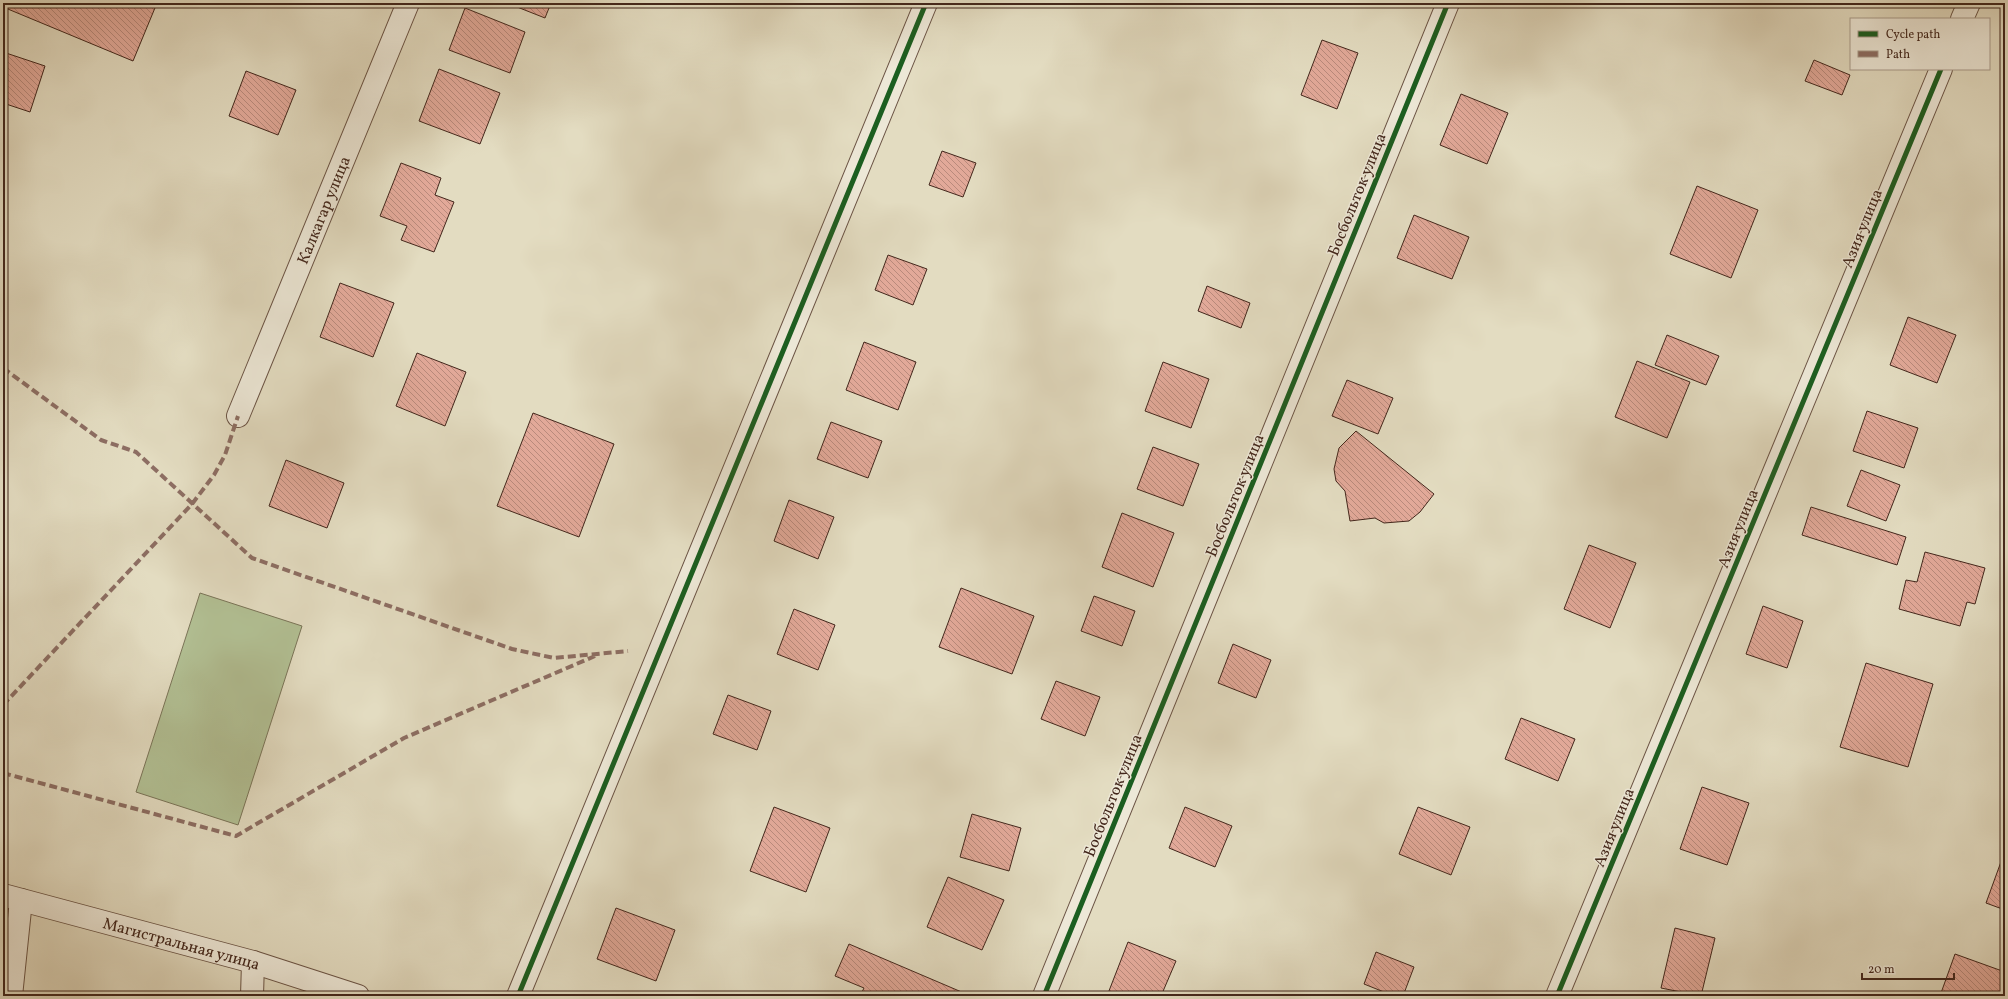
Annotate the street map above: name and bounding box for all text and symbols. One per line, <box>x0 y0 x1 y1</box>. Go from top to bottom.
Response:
legend <box>1850 18 1990 70</box>
text: Cycle path <box>1886 27 1941 43</box>
text: Path <box>1886 47 1910 63</box>
street label: Босбольток улица <box>1323 130 1393 260</box>
street label: Калкагар улица <box>293 153 357 268</box>
street label: Азия улица <box>1837 186 1889 272</box>
street label: Босбольток улица <box>1201 431 1271 561</box>
street label: Азия улица <box>1713 486 1765 572</box>
street label: Босбольток улица <box>1079 731 1149 861</box>
street label: Азия улица <box>1589 785 1641 871</box>
street label: Магистральная улица <box>100 913 263 977</box>
scale bar <box>1862 955 1954 981</box>
text: 20 m <box>1868 962 1895 978</box>

